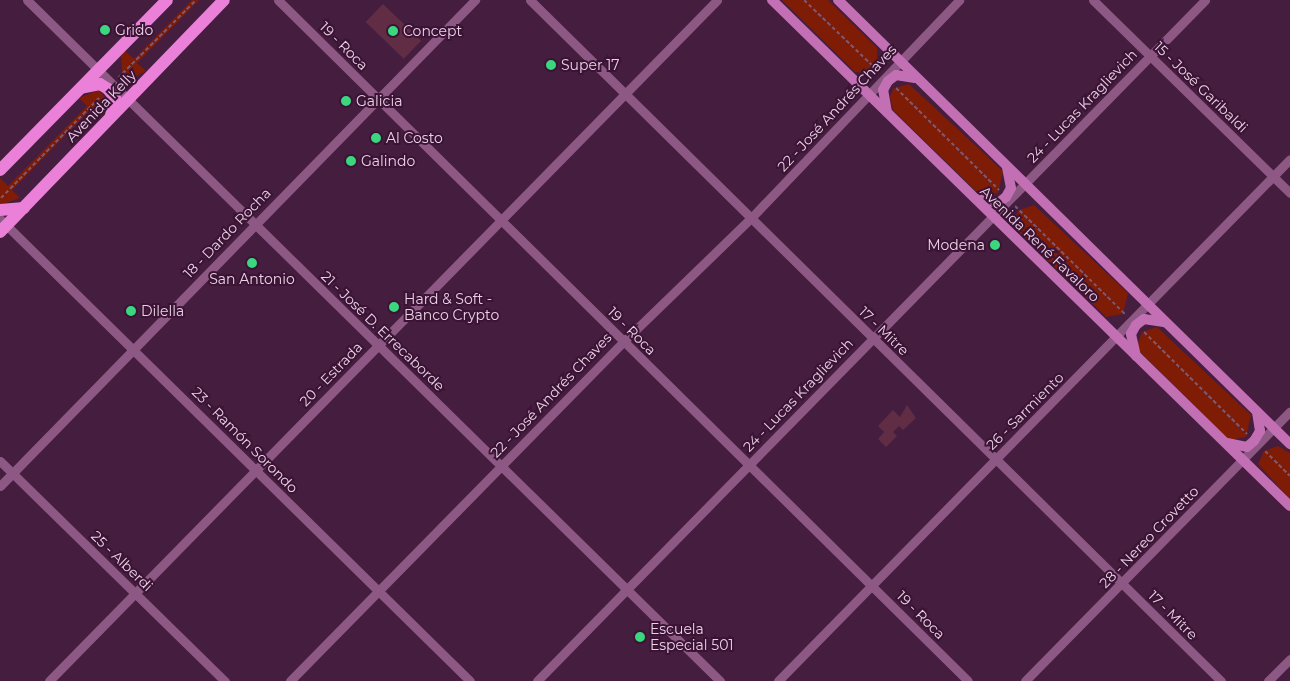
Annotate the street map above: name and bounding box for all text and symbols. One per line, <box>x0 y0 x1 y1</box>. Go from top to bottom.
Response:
street label: 19 - Roca <box>316 18 372 74</box>
place label: Grido <box>115 22 153 38</box>
place label: Concept <box>403 23 462 39</box>
marker: Grido <box>99 24 111 36</box>
marker: Concept <box>387 25 399 37</box>
street label: 15 - José Garibaldi <box>1151 38 1251 136</box>
street label: 22 - José Andrés Chaves <box>774 41 900 175</box>
street label: 24 - Lucas Kraglievich <box>1024 46 1140 166</box>
place label: Super 17 <box>561 57 620 73</box>
marker: Super 17 <box>545 59 557 71</box>
street label: Avenida Kelly <box>63 67 139 145</box>
place label: Galicia <box>356 93 402 109</box>
marker: Galicia <box>340 95 352 107</box>
place label: Al Costo <box>386 130 443 146</box>
marker: Al Costo <box>370 132 382 144</box>
place label: Galindo <box>361 153 415 169</box>
marker: Galindo <box>345 155 357 167</box>
street label: Avenida René Favaloro <box>977 183 1103 305</box>
street label: 18 - Dardo Rocha <box>180 185 274 281</box>
place label: Modena <box>927 237 985 253</box>
marker: Modena <box>989 239 1001 251</box>
marker: San Antonio <box>246 257 258 269</box>
street label: 21 - José D. Errecaborde <box>318 268 448 394</box>
place label: San Antonio <box>209 271 295 287</box>
place label: Hard & Soft - Banco Crypto <box>404 291 499 324</box>
marker: Hard & Soft - Banco Crypto <box>388 301 400 313</box>
place label: Dilella <box>141 303 184 319</box>
street label: 19 - Roca <box>604 303 660 359</box>
street label: 17 - Mitre <box>856 303 912 359</box>
marker: Dilella <box>125 305 137 317</box>
street label: 22 - José Andrés Chaves <box>487 329 615 461</box>
street label: 24 - Lucas Kraglievich <box>740 335 856 455</box>
street label: 20 - Estrada <box>296 338 366 410</box>
street label: 26 - Sarmiento <box>983 369 1067 453</box>
street label: 23 - Ramón Sorondo <box>189 384 301 496</box>
street label: 28 - Nereo Crovetto <box>1096 483 1202 591</box>
street label: 25 - Alberdi <box>88 528 156 594</box>
street label: 19 - Roca <box>893 587 949 643</box>
street label: 17 - Mitre <box>1145 587 1201 643</box>
place label: Escuela Especial 501 <box>650 621 734 654</box>
marker: Escuela Especial 501 <box>634 631 646 643</box>

